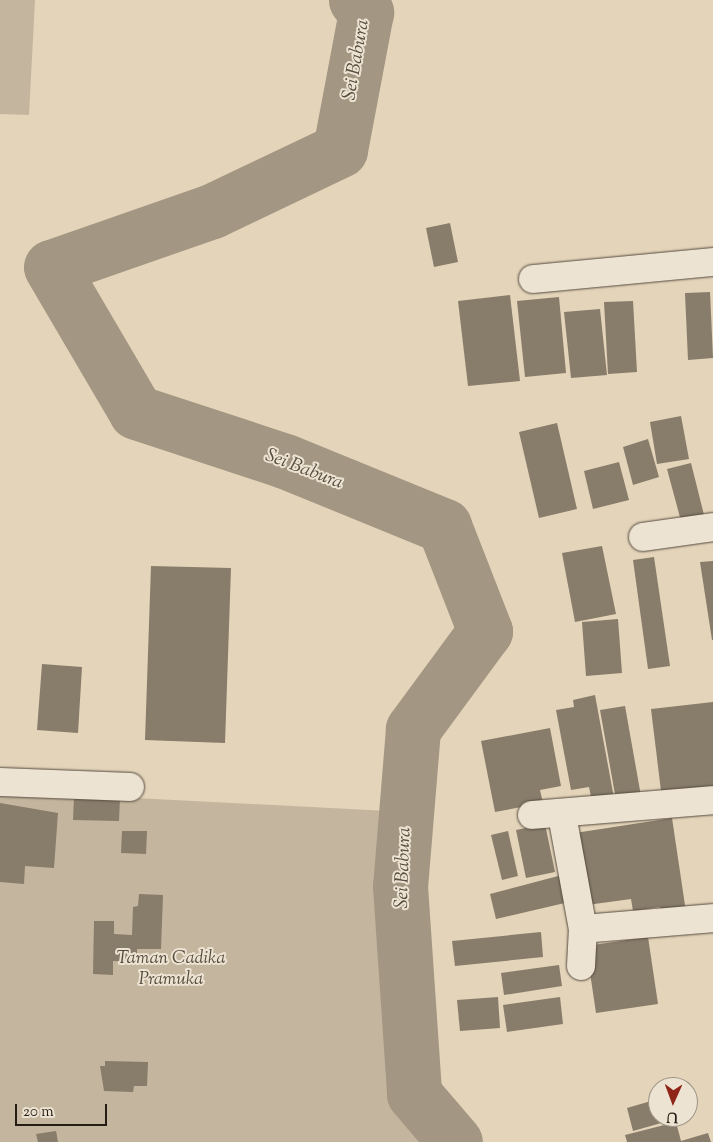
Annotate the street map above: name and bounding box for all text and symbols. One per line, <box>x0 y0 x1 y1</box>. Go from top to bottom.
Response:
water label: Sei Babura <box>339 18 375 102</box>
water label: Sei Babura <box>262 445 346 495</box>
water label: Sei Babura <box>391 827 417 909</box>
park label: Taman Cadika Pramuka <box>116 949 226 992</box>
north arrow <box>648 1077 698 1127</box>
scale bar <box>18 1094 110 1126</box>
text: 20 m <box>23 1102 54 1123</box>
text: U <box>666 1106 679 1126</box>

